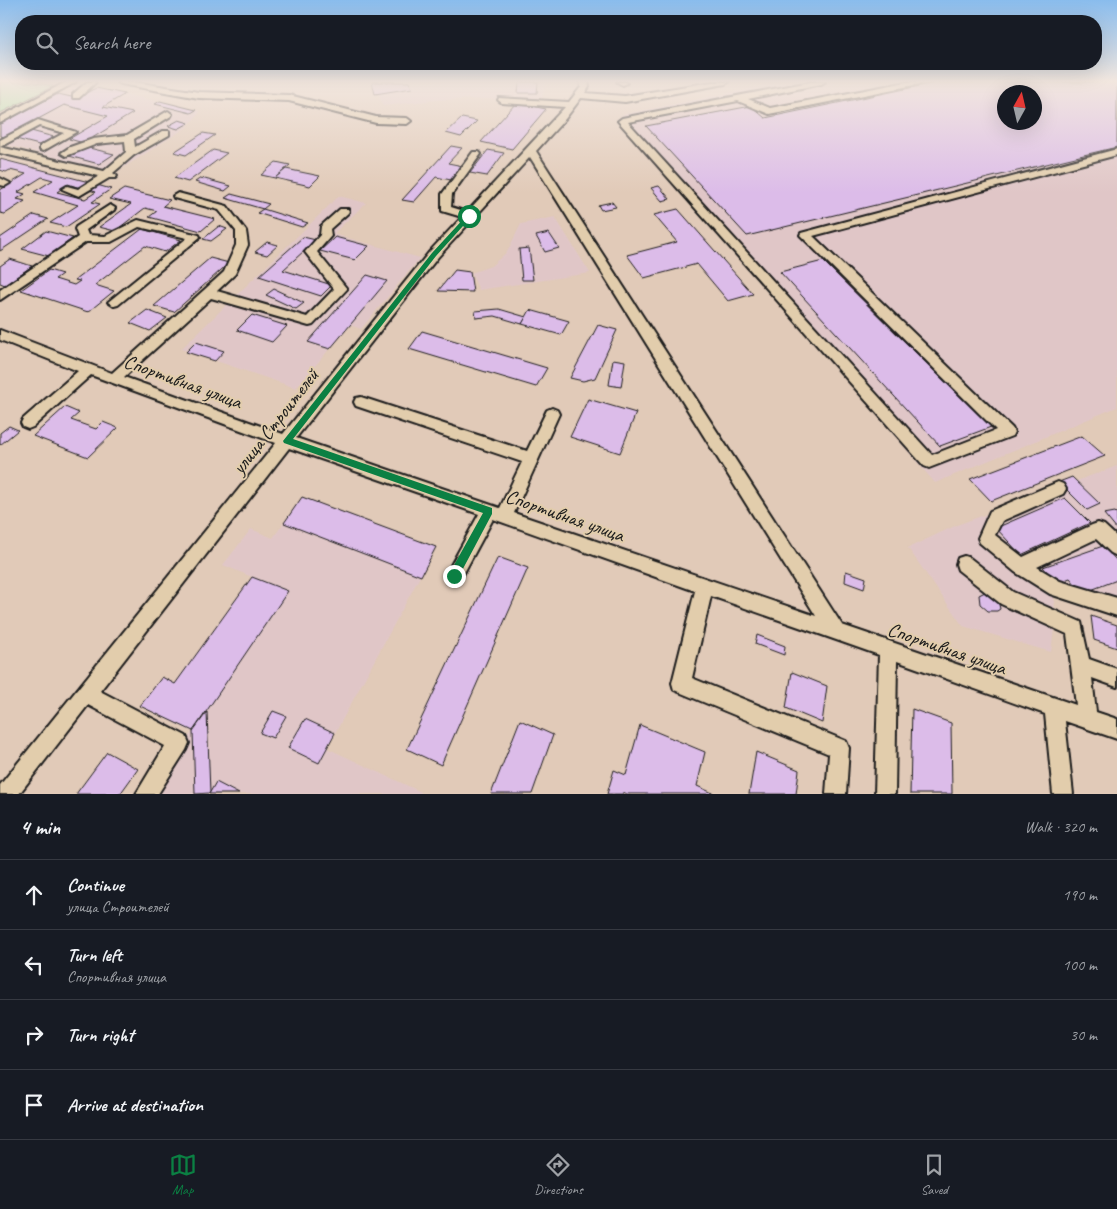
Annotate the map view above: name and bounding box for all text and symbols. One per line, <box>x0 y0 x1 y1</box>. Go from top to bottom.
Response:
search box <box>15 15 1102 70</box>
icon: search <box>33 29 61 57</box>
text: Search here <box>73 31 150 55</box>
north arrow <box>997 85 1042 130</box>
route start <box>458 205 481 228</box>
street label: Спортивная улица <box>120 349 246 415</box>
street label: улица Строителей <box>226 362 325 480</box>
street label: Спортивная улица <box>502 483 629 548</box>
route end <box>443 565 466 588</box>
street label: Спортивная улица <box>884 616 1011 681</box>
text: 4 min <box>20 814 60 840</box>
text: Walk · 320 m <box>1025 817 1097 837</box>
text: Continue <box>67 873 124 897</box>
icon: ahead <box>20 881 48 909</box>
text: 190 m <box>1063 885 1097 905</box>
text: улица Строителей <box>67 897 169 917</box>
text: Turn left <box>67 943 122 967</box>
icon: left <box>20 951 48 979</box>
text: 100 m <box>1063 955 1097 975</box>
text: Спортивная улица <box>67 967 166 987</box>
icon: right <box>20 1021 48 1049</box>
text: Turn right <box>67 1023 134 1047</box>
text: 30 m <box>1070 1025 1097 1045</box>
icon: arrive <box>20 1091 48 1119</box>
text: Arrive at destination <box>67 1093 203 1117</box>
tab: Map <box>169 1151 197 1198</box>
tab: Directions <box>534 1151 583 1198</box>
tab: Saved <box>920 1151 948 1198</box>

